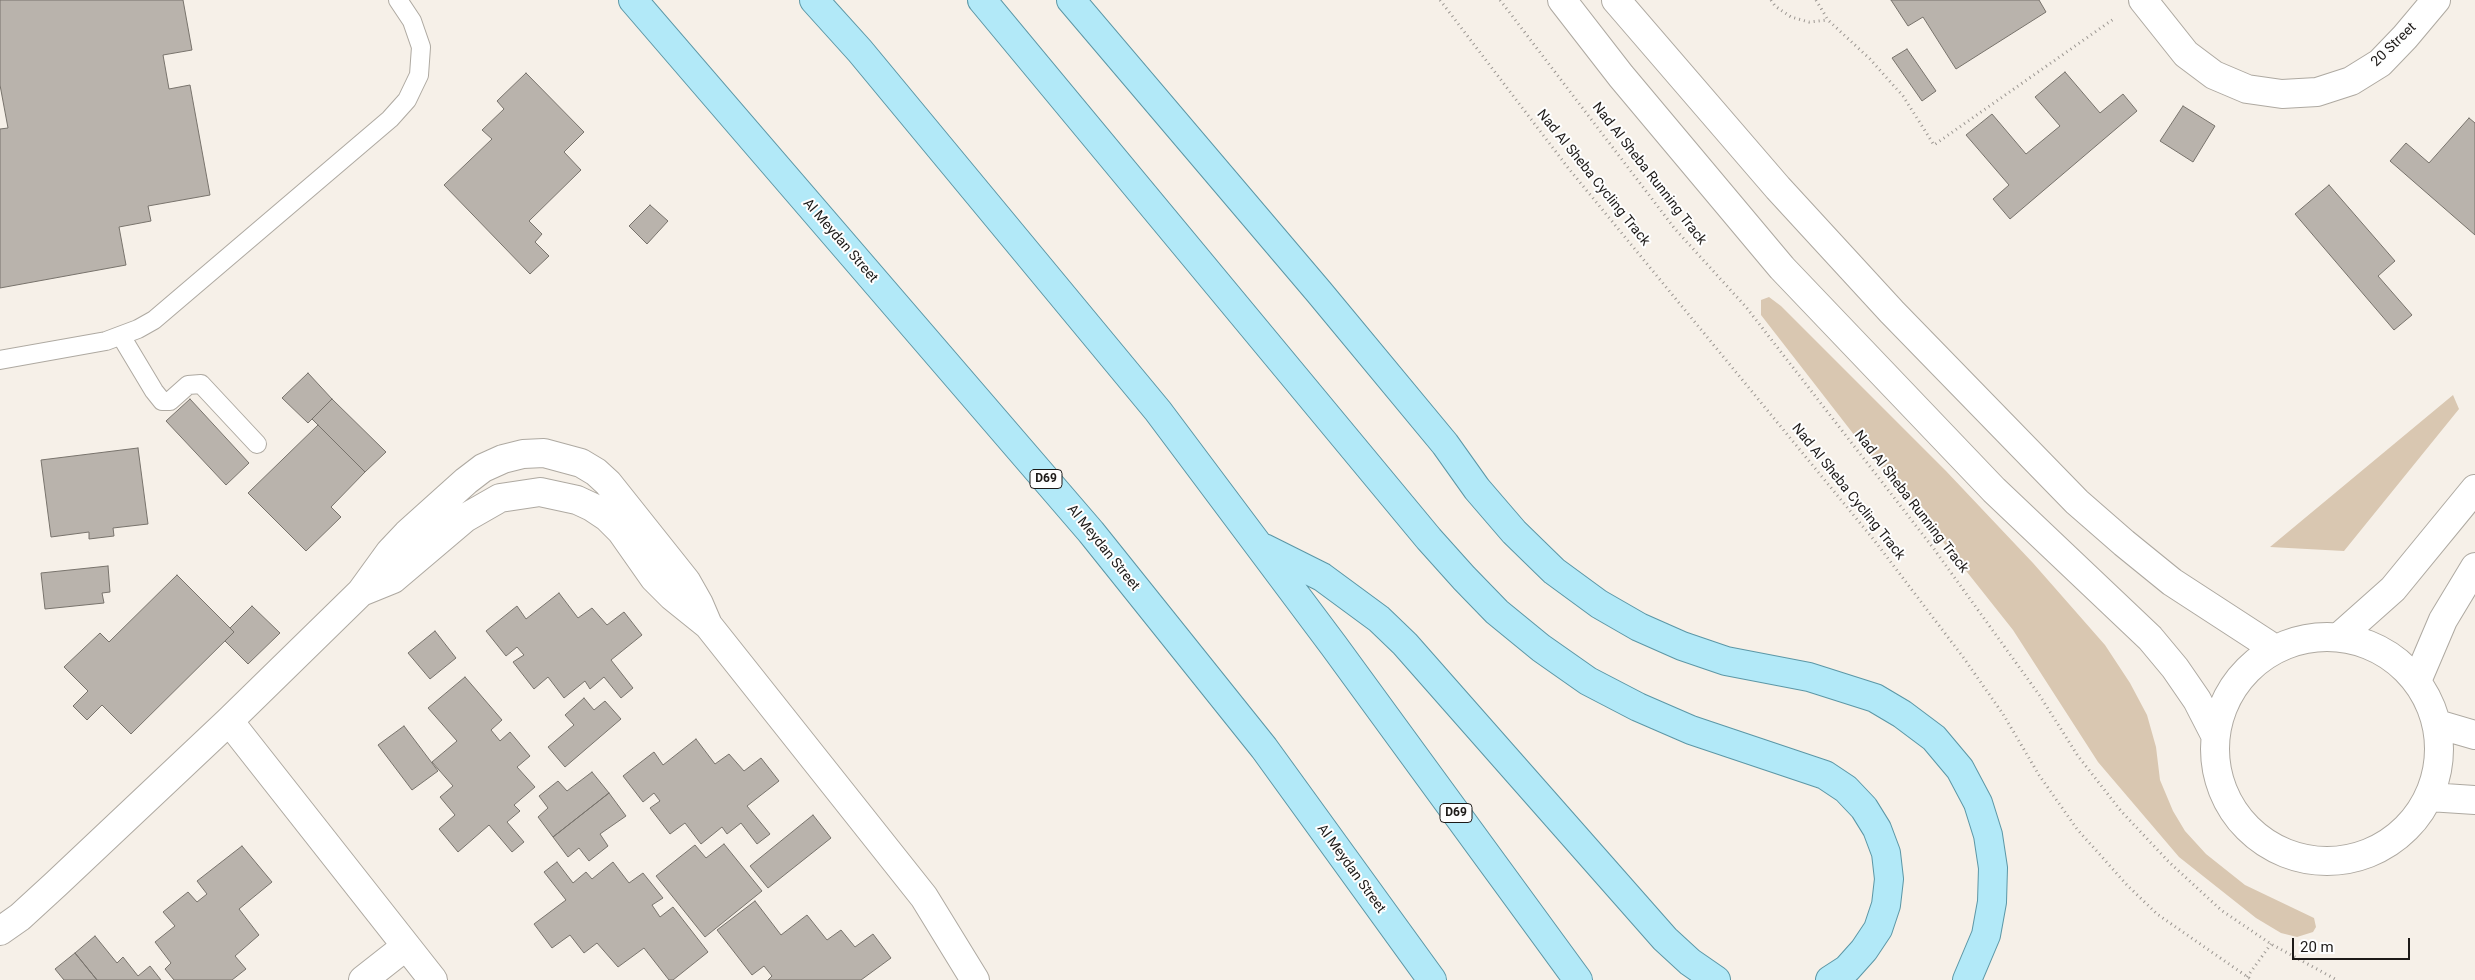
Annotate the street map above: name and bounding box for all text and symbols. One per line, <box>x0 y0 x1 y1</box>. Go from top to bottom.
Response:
street label: 20 Street <box>2368 19 2420 71</box>
street label: Nad Al Sheba Running Track <box>1588 99 1710 249</box>
street label: Nad Al Sheba Cycling Track <box>1533 106 1653 250</box>
street label: Al Meydan Street <box>799 196 881 286</box>
street label: Nad Al Sheba Cycling Track <box>1788 420 1908 564</box>
street label: Nad Al Sheba Running Track <box>1850 427 1972 577</box>
road number: D69 <box>1030 469 1062 488</box>
street label: Al Meydan Street <box>1063 502 1143 594</box>
road number: D69 <box>1440 804 1472 822</box>
street label: Al Meydan Street <box>1313 821 1389 917</box>
scale bar <box>2295 928 2412 960</box>
text: 20 m <box>2300 938 2334 956</box>

